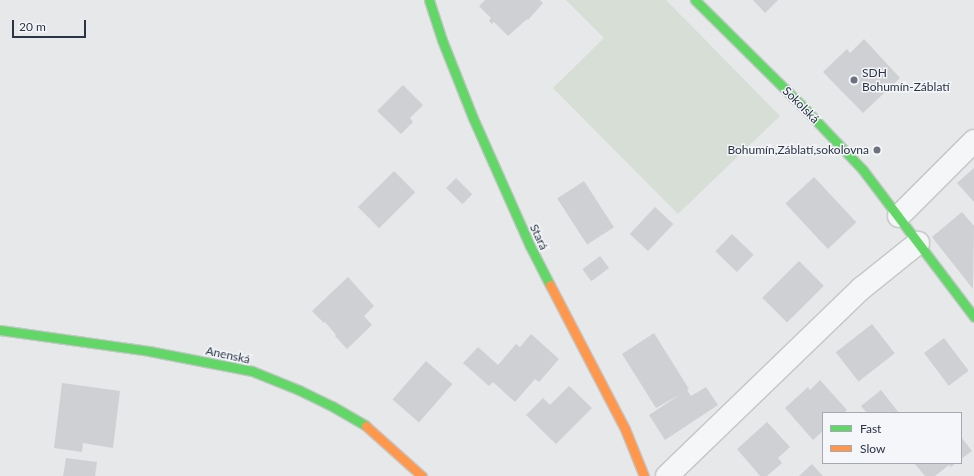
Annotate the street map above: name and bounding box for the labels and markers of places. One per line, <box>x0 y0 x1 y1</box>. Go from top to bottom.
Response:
place label: SDH Bohumín-Záblatí <box>862 66 950 94</box>
marker: SDH Bohumín-Záblatí <box>849 75 859 85</box>
place label: Bohumín,Záblatí,sokolovna <box>727 143 869 157</box>
marker: Bohumín,Záblatí,sokolovna <box>872 145 882 155</box>

